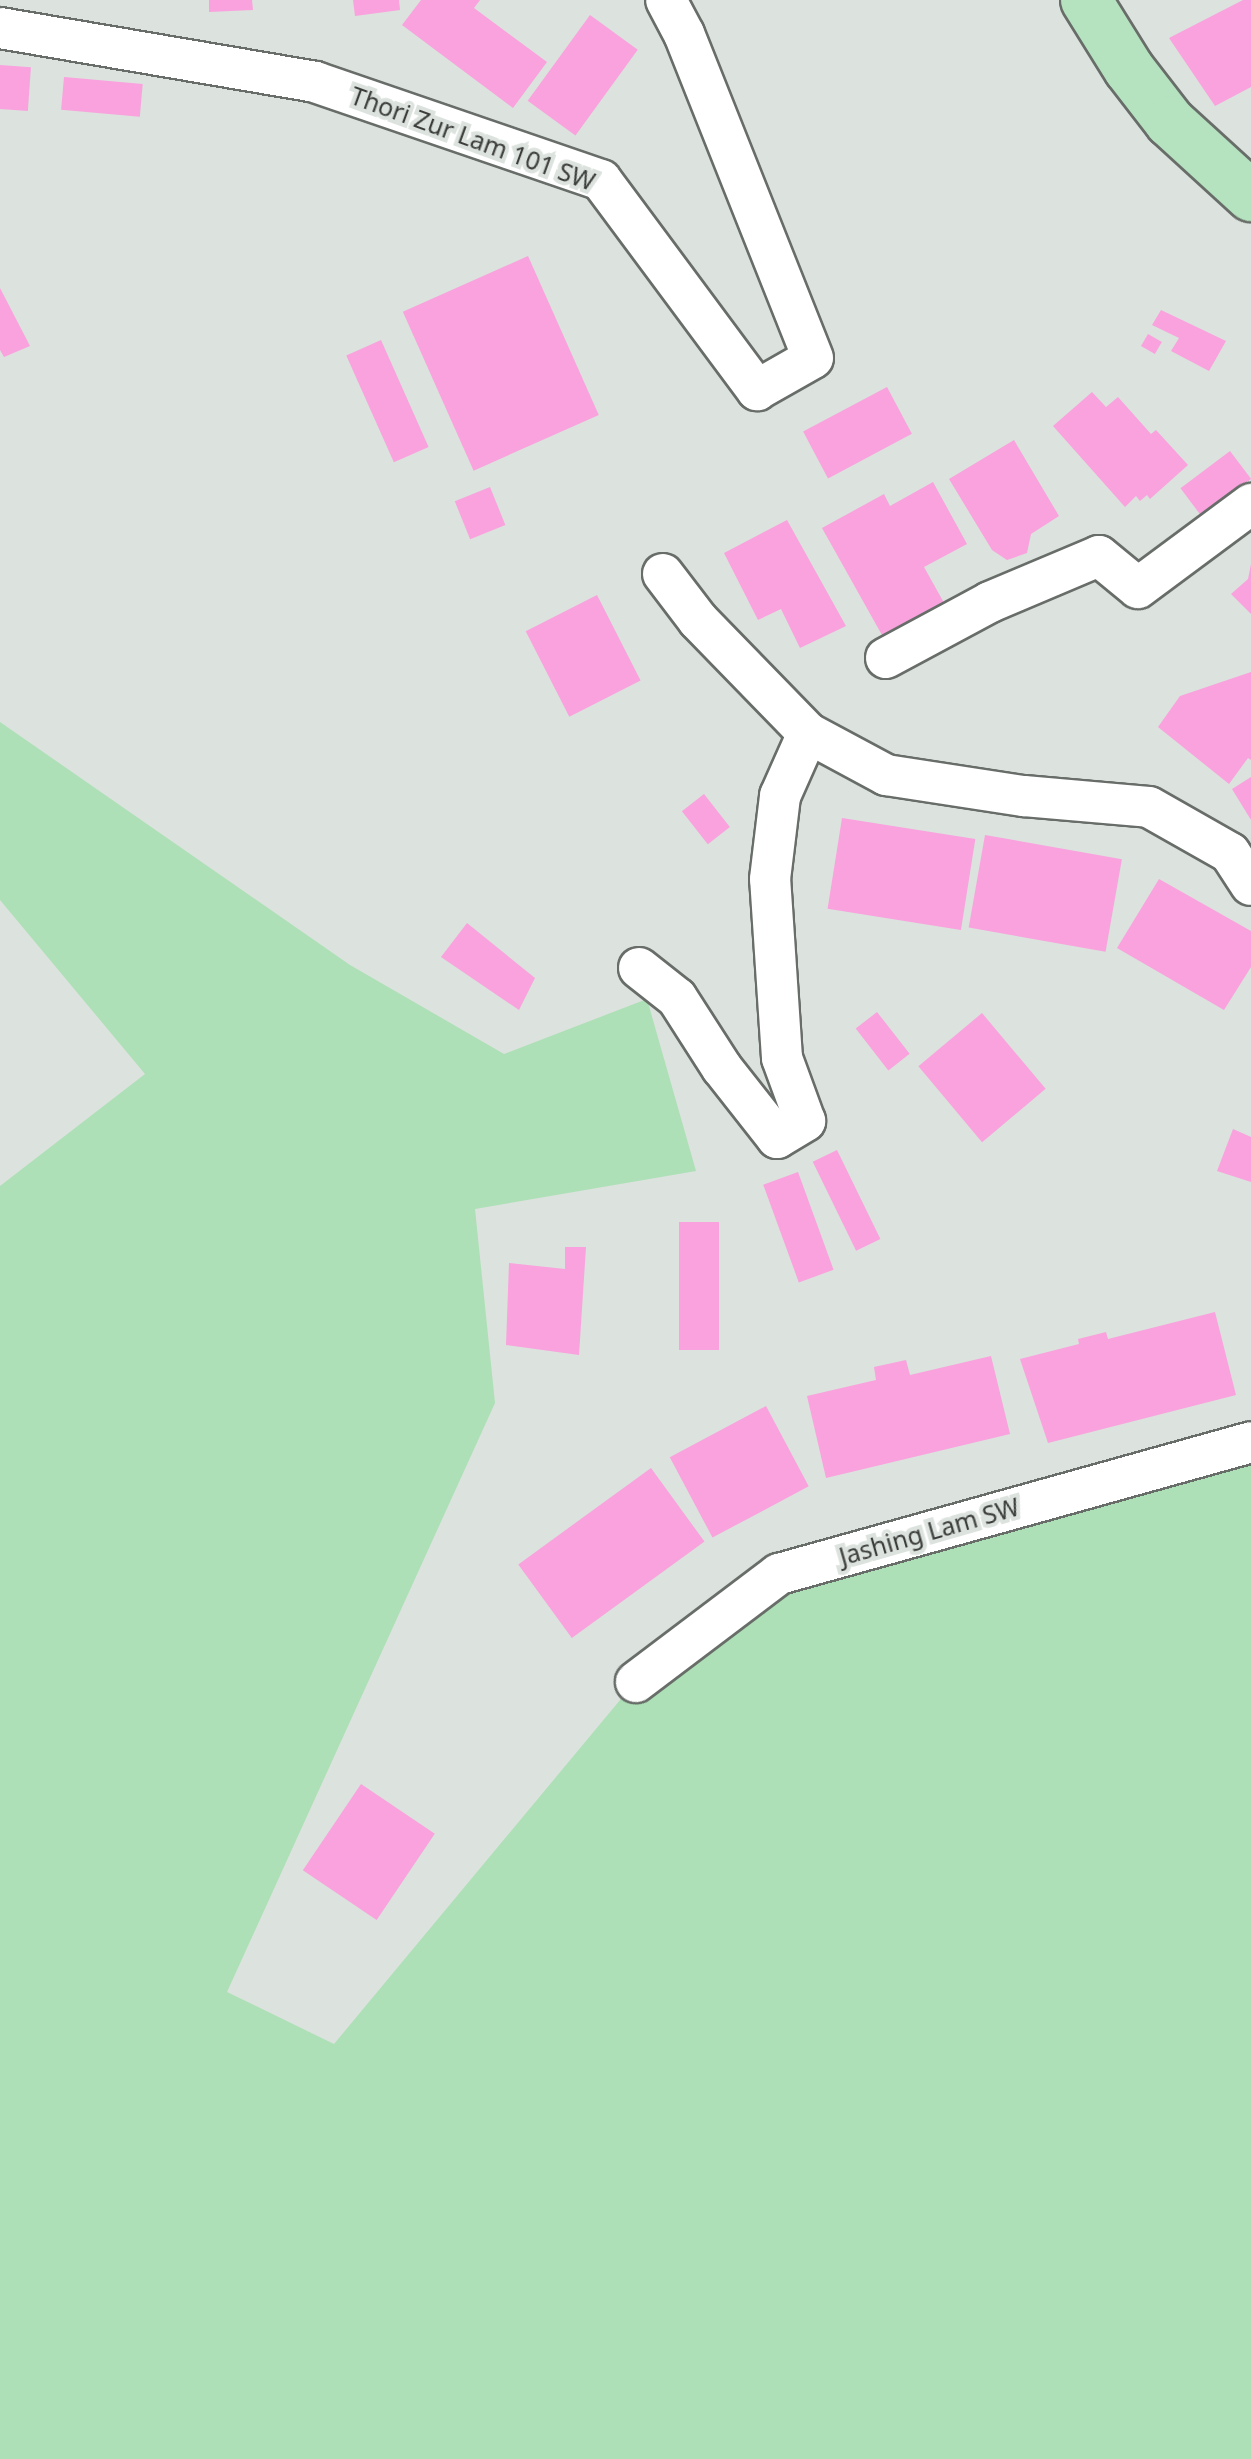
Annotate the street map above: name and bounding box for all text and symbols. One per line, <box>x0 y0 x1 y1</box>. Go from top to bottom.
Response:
street label: Thori Zur Lam 101 SW <box>347 80 599 196</box>
street label: Jashing Lam SW <box>835 1491 1023 1571</box>

